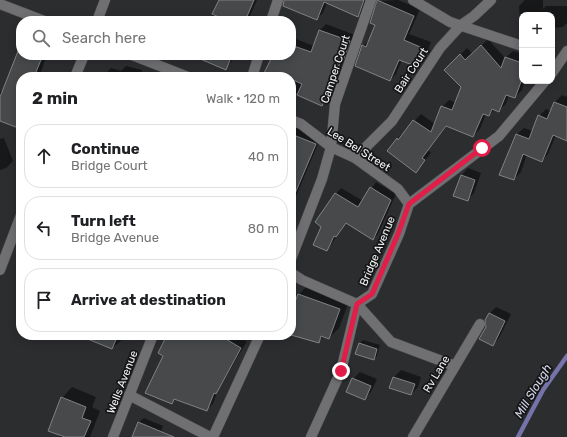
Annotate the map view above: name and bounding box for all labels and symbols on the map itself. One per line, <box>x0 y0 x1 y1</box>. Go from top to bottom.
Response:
street label: Camper Court <box>318 33 353 105</box>
street label: Bair Court <box>392 45 431 95</box>
street label: Lee Bel Street <box>325 125 393 174</box>
route start <box>473 139 491 157</box>
street label: Bridge Avenue <box>357 214 398 288</box>
street label: Wells Avenue <box>104 349 140 416</box>
street label: Rv Lane <box>420 353 453 395</box>
route end <box>332 362 350 380</box>
water label: Mill Slough <box>511 362 555 420</box>

